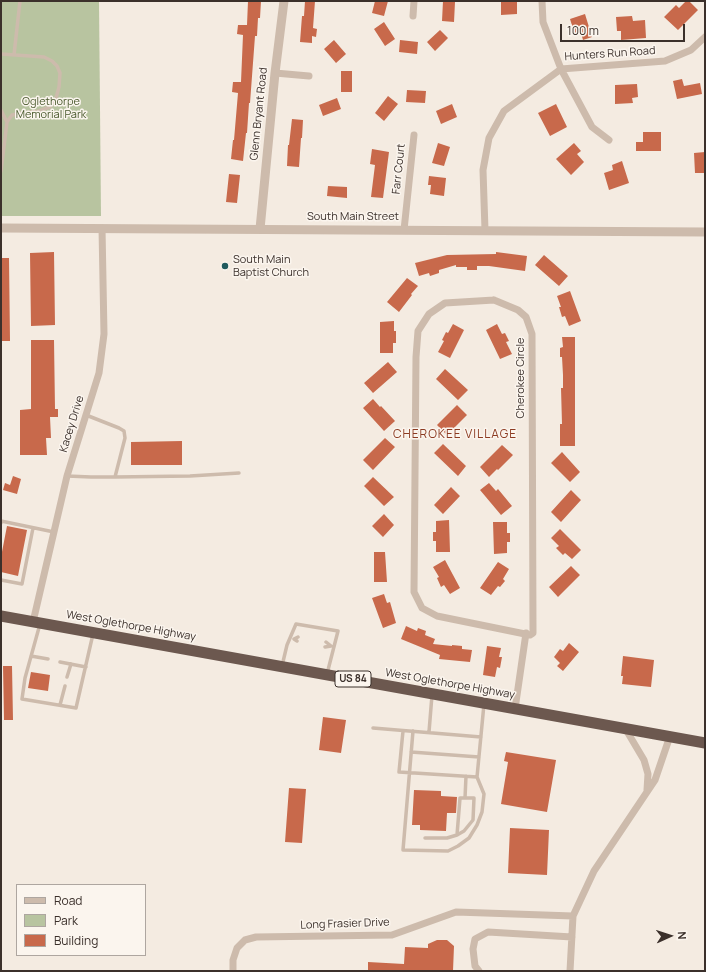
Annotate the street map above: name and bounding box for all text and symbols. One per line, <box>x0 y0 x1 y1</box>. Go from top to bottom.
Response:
scale bar <box>562 16 687 42</box>
text: 100 m <box>567 22 599 39</box>
street label: Hunters Run Road <box>564 44 656 64</box>
street label: Glenn Bryant Road <box>248 67 270 161</box>
park label: Oglethorpe Memorial Park <box>16 95 86 121</box>
street label: Farr Court <box>390 143 408 195</box>
street label: South Main Street <box>307 210 399 224</box>
place label: South Main Baptist Church <box>233 253 309 279</box>
marker: South Main Baptist Church <box>220 261 230 271</box>
street label: Cherokee Circle <box>514 338 528 418</box>
street label: Kacey Drive <box>57 394 87 454</box>
district label: CHEROKEE VILLAGE <box>393 428 517 442</box>
street label: West Oglethorpe Highway <box>65 608 197 644</box>
street label: West Oglethorpe Highway <box>384 666 516 702</box>
road number: US 84 <box>335 671 371 687</box>
legend <box>16 884 146 956</box>
text: Road <box>54 892 82 909</box>
text: Park <box>54 912 78 929</box>
street label: Long Frasier Drive <box>300 916 390 932</box>
north arrow <box>650 916 690 956</box>
text: N <box>675 931 690 940</box>
text: Building <box>54 932 98 949</box>

